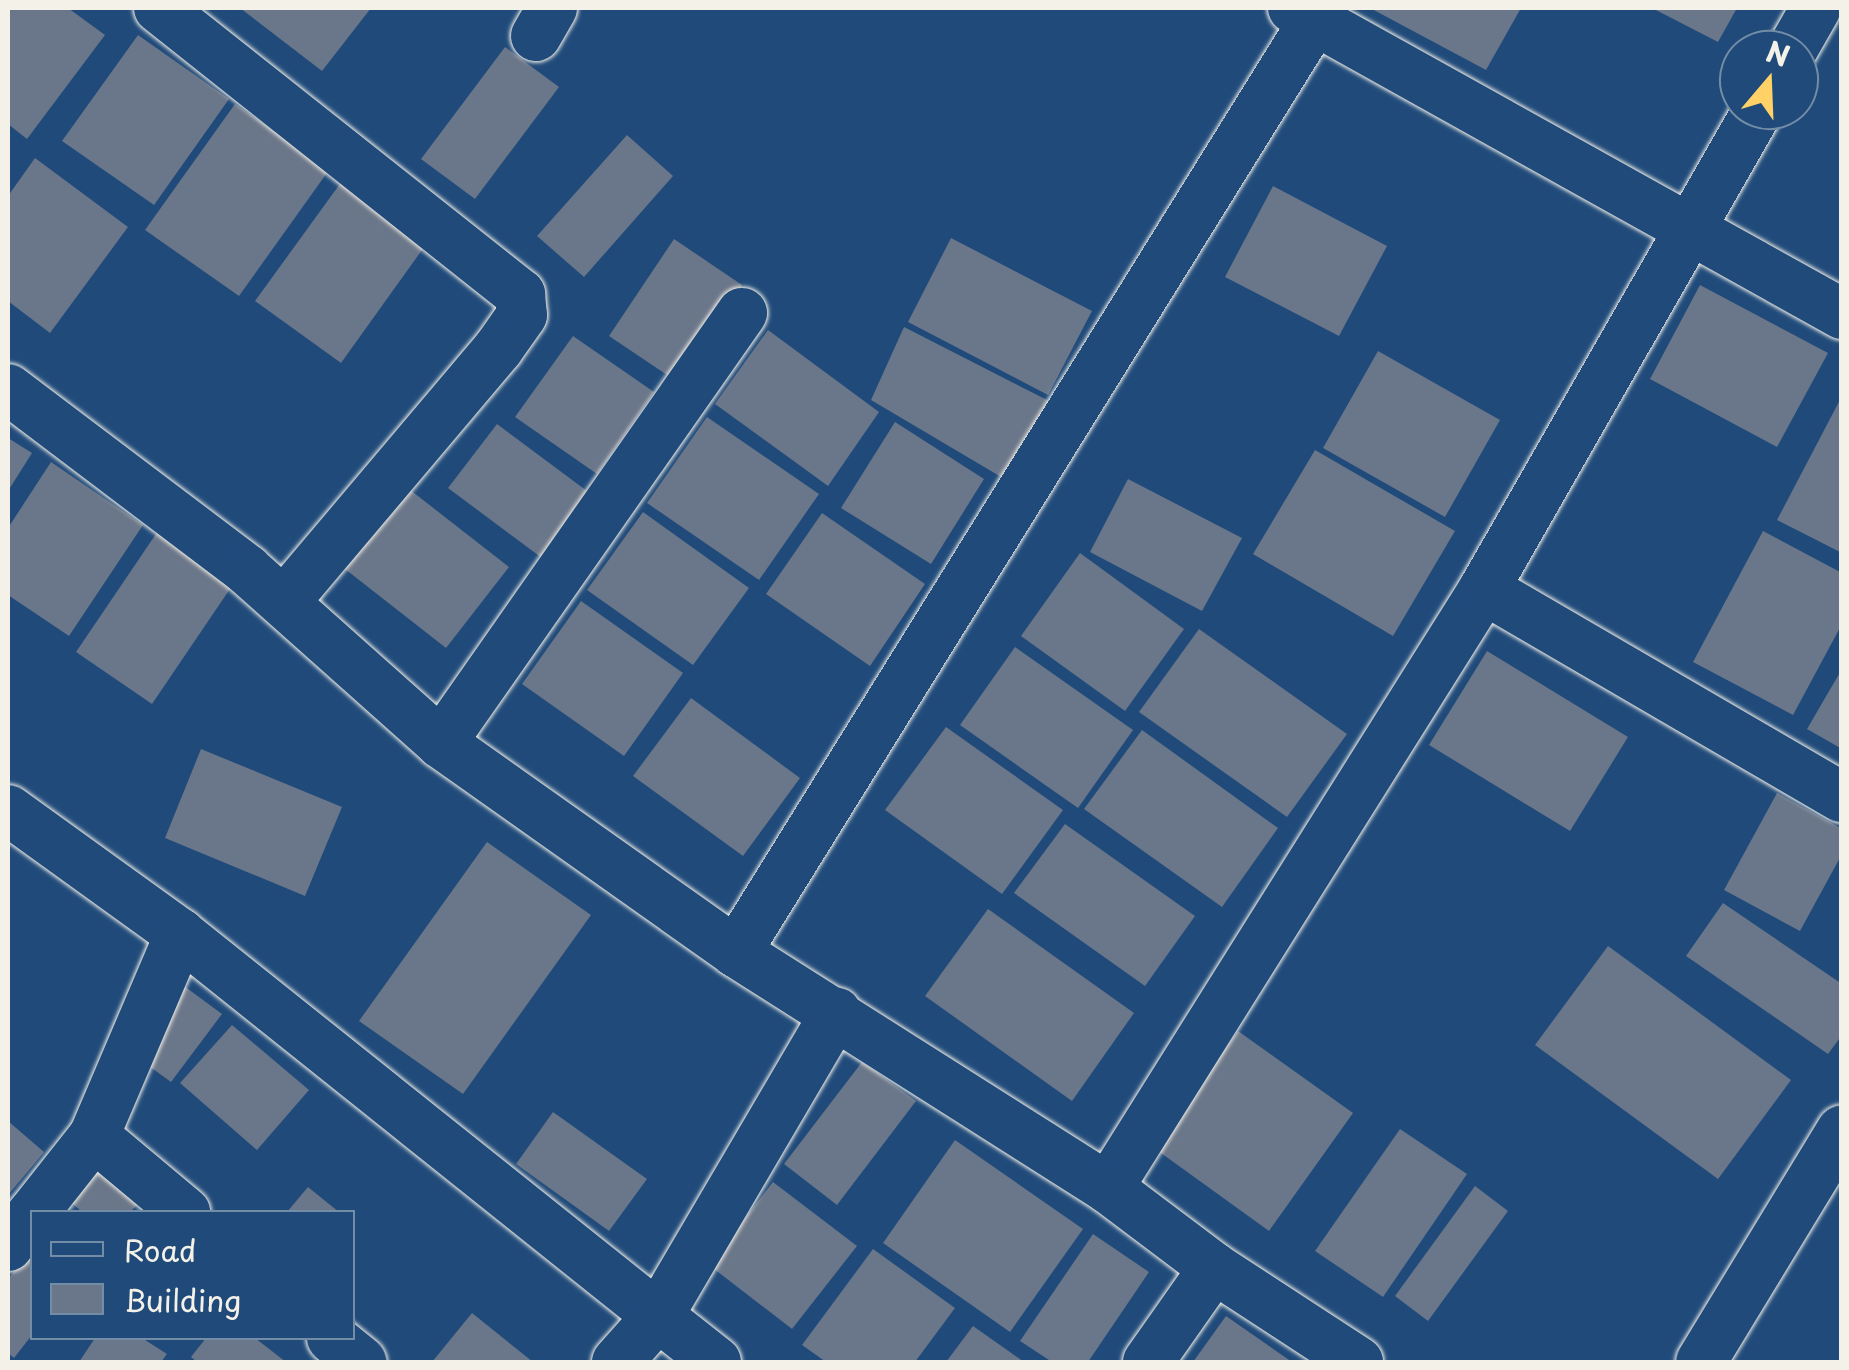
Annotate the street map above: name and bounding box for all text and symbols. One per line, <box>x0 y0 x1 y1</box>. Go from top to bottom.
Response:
text: N <box>1761 29 1796 77</box>
north arrow <box>1719 30 1819 130</box>
legend <box>30 1210 355 1340</box>
text: Road <box>124 1227 197 1272</box>
text: Building <box>124 1277 241 1322</box>

